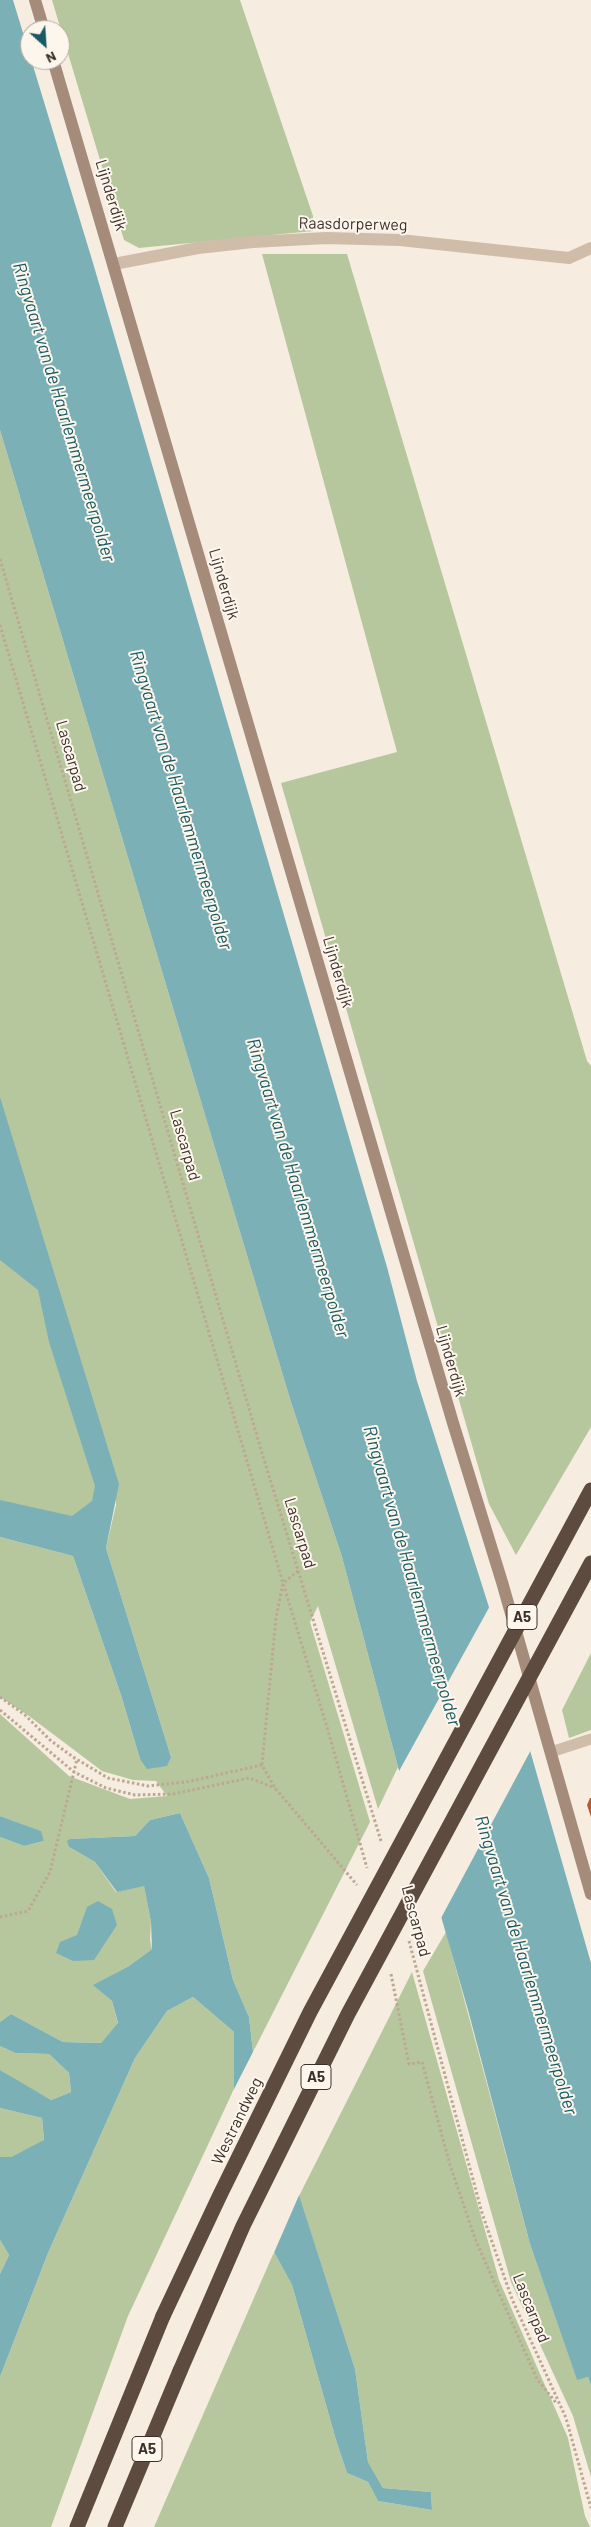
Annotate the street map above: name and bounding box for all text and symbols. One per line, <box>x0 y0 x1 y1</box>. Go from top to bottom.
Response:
north arrow <box>20 20 70 70</box>
text: N <box>43 48 59 68</box>
street label: Lijnderdijk <box>91 157 131 233</box>
street label: Raasdorperweg <box>298 213 408 235</box>
water label: Ringvaart van de Haarlemmermeerpolder <box>8 260 120 564</box>
street label: Lijnderdijk <box>205 546 243 622</box>
water label: Ringvaart van de Haarlemmermeerpolder <box>125 648 237 952</box>
street label: Lascarpad <box>52 718 90 794</box>
street label: Lijnderdijk <box>319 934 357 1010</box>
water label: Ringvaart van de Haarlemmermeerpolder <box>242 1036 354 1340</box>
street label: Lascarpad <box>166 1107 204 1183</box>
street label: Lijnderdijk <box>432 1323 470 1399</box>
water label: Ringvaart van de Haarlemmermeerpolder <box>359 1423 465 1729</box>
street label: Lascarpad <box>280 1495 320 1571</box>
road number: A5 <box>507 1604 537 1630</box>
water label: Ringvaart van de Haarlemmermeerpolder <box>470 1813 582 2117</box>
street label: Lascarpad <box>397 1883 435 1959</box>
road number: A5 <box>301 2064 331 2090</box>
street label: Westrandweg <box>208 2074 266 2168</box>
street label: Lascarpad <box>508 2271 554 2345</box>
road number: A5 <box>132 2436 162 2462</box>

